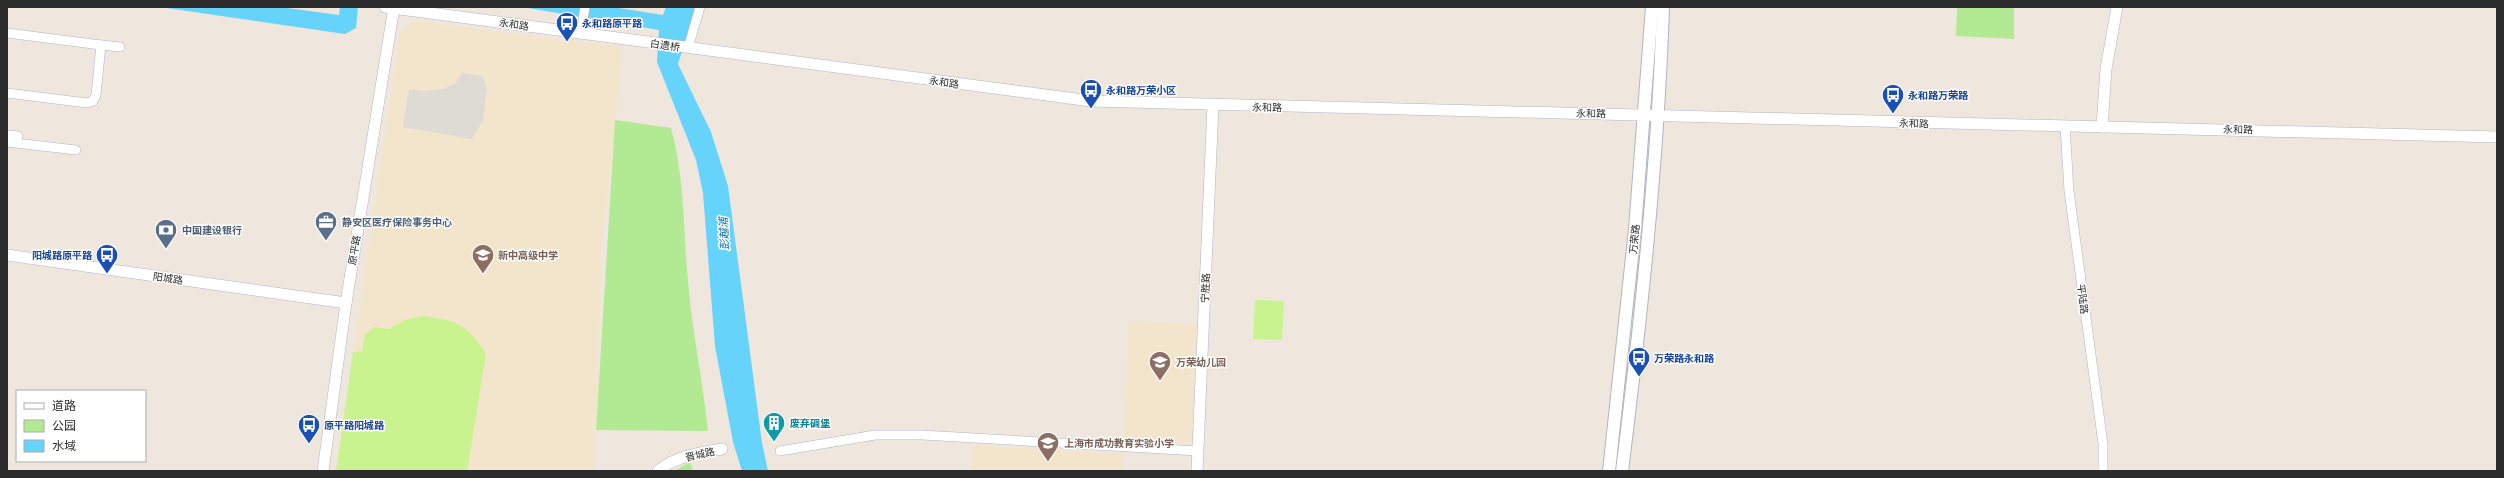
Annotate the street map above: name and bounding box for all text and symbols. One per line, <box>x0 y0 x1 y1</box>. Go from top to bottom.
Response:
bus stop icon: 永和路原平路 <box>554 10 580 43</box>
street label: 永和路 <box>498 16 530 32</box>
place label: 永和路原平路 <box>582 17 643 29</box>
street label: 白遗桥 <box>649 37 681 53</box>
street label: 永和路 <box>928 74 960 90</box>
bus stop icon: 永和路万荣小区 <box>1078 77 1104 110</box>
bus stop icon: 永和路万荣路 <box>1880 82 1906 115</box>
place label: 永和路万荣小区 <box>1106 84 1176 96</box>
place label: 永和路万荣路 <box>1908 89 1969 101</box>
street label: 永和路 <box>1252 101 1282 113</box>
street label: 永和路 <box>1576 107 1606 119</box>
street label: 永和路 <box>1899 116 1929 130</box>
street label: 永和路 <box>2223 123 2253 135</box>
office icon: 静安区医疗保险事务中心 <box>313 209 339 242</box>
water label: 彭越浦 <box>716 215 732 251</box>
place label: 静安区医疗保险事务中心 <box>342 216 452 228</box>
bank icon: 中国建设银行 <box>153 217 179 250</box>
street label: 万荣路 <box>1626 223 1642 255</box>
place label: 中国建设银行 <box>182 224 242 236</box>
street label: 原平路 <box>346 234 362 266</box>
bus stop icon: 阳城路原平路 <box>94 242 120 275</box>
school or university icon: 新中高级中学 <box>470 242 496 275</box>
place label: 阳城路原平路 <box>32 249 93 261</box>
place label: 新中高级中学 <box>498 249 558 261</box>
street label: 阳城路 <box>152 270 184 286</box>
street label: 宁胜路 <box>1198 273 1212 303</box>
street label: 平陆路 <box>2075 283 2091 315</box>
bus stop icon: 万荣路永和路 <box>1626 345 1652 378</box>
school or university icon: 万荣幼儿园 <box>1147 349 1173 382</box>
place label: 万荣路永和路 <box>1654 352 1715 364</box>
place label: 万荣幼儿园 <box>1176 356 1226 368</box>
legend <box>16 390 146 462</box>
text: 道路 <box>52 398 76 413</box>
building icon: 废弃碉堡 <box>761 410 787 443</box>
bus stop icon: 原平路阳城路 <box>296 412 322 445</box>
place label: 废弃碉堡 <box>790 417 831 429</box>
text: 公园 <box>52 418 76 433</box>
place label: 原平路阳城路 <box>324 419 385 431</box>
school or university icon: 上海市成功教育实验小学 <box>1035 430 1061 463</box>
place label: 上海市成功教育实验小学 <box>1064 437 1174 449</box>
text: 水域 <box>52 438 76 453</box>
street label: 晋城路 <box>684 445 716 463</box>

